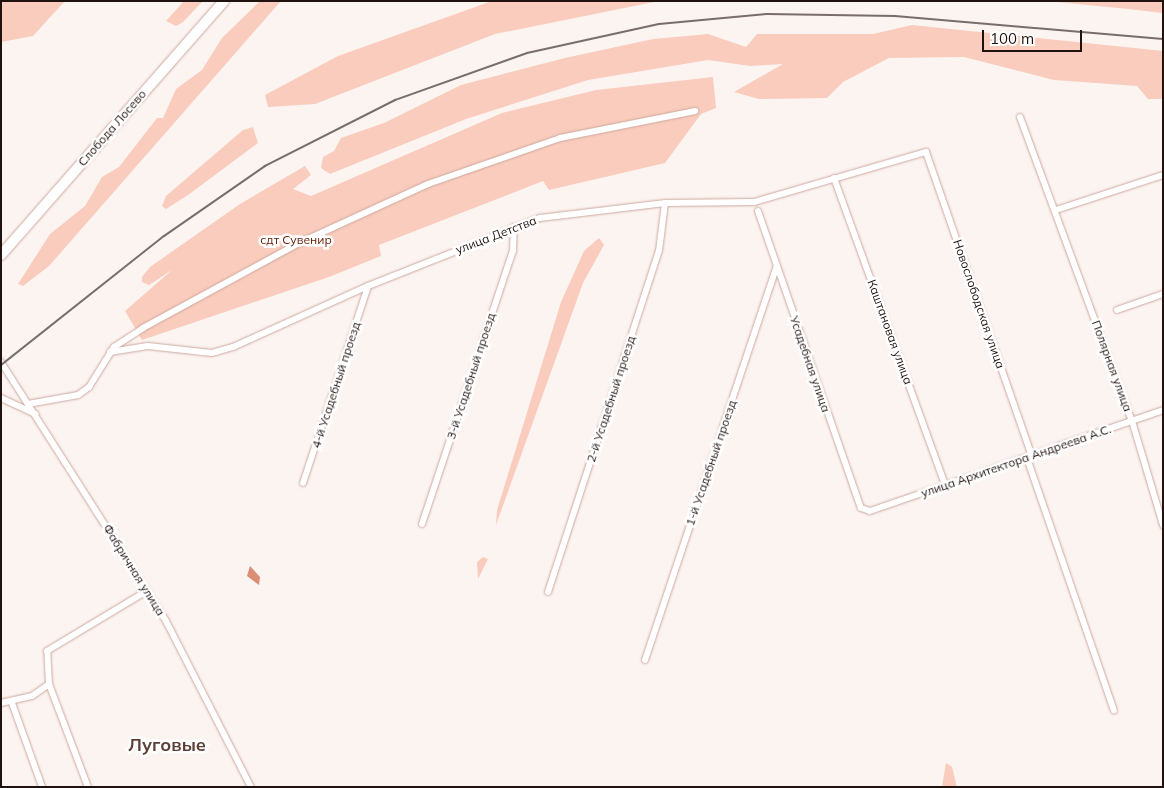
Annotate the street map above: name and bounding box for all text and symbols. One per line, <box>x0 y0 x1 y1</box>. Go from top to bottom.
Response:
scale bar <box>984 20 1084 52</box>
text: 100 m <box>990 29 1034 48</box>
street label: Слобода Лосево <box>75 87 149 169</box>
street label: улица Детства <box>454 213 538 257</box>
park label: сдт Сувенир <box>260 233 332 247</box>
street label: Новослободская улица <box>950 238 1008 370</box>
street label: Каштановая улица <box>864 278 916 386</box>
street label: 3-й Усадебный проезд <box>444 311 498 441</box>
street label: Усадебная улица <box>787 314 833 414</box>
street label: Полярная улица <box>1089 318 1135 414</box>
street label: 4-й Усадебный проезд <box>309 320 363 450</box>
street label: 2-й Усадебный проезд <box>584 334 638 464</box>
street label: 1-й Усадебный проезд <box>683 398 739 528</box>
street label: улица Архитектора Андреева А.С. <box>919 422 1113 500</box>
street label: Фабричная улица <box>100 522 168 618</box>
district label: Луговые <box>128 734 206 756</box>

